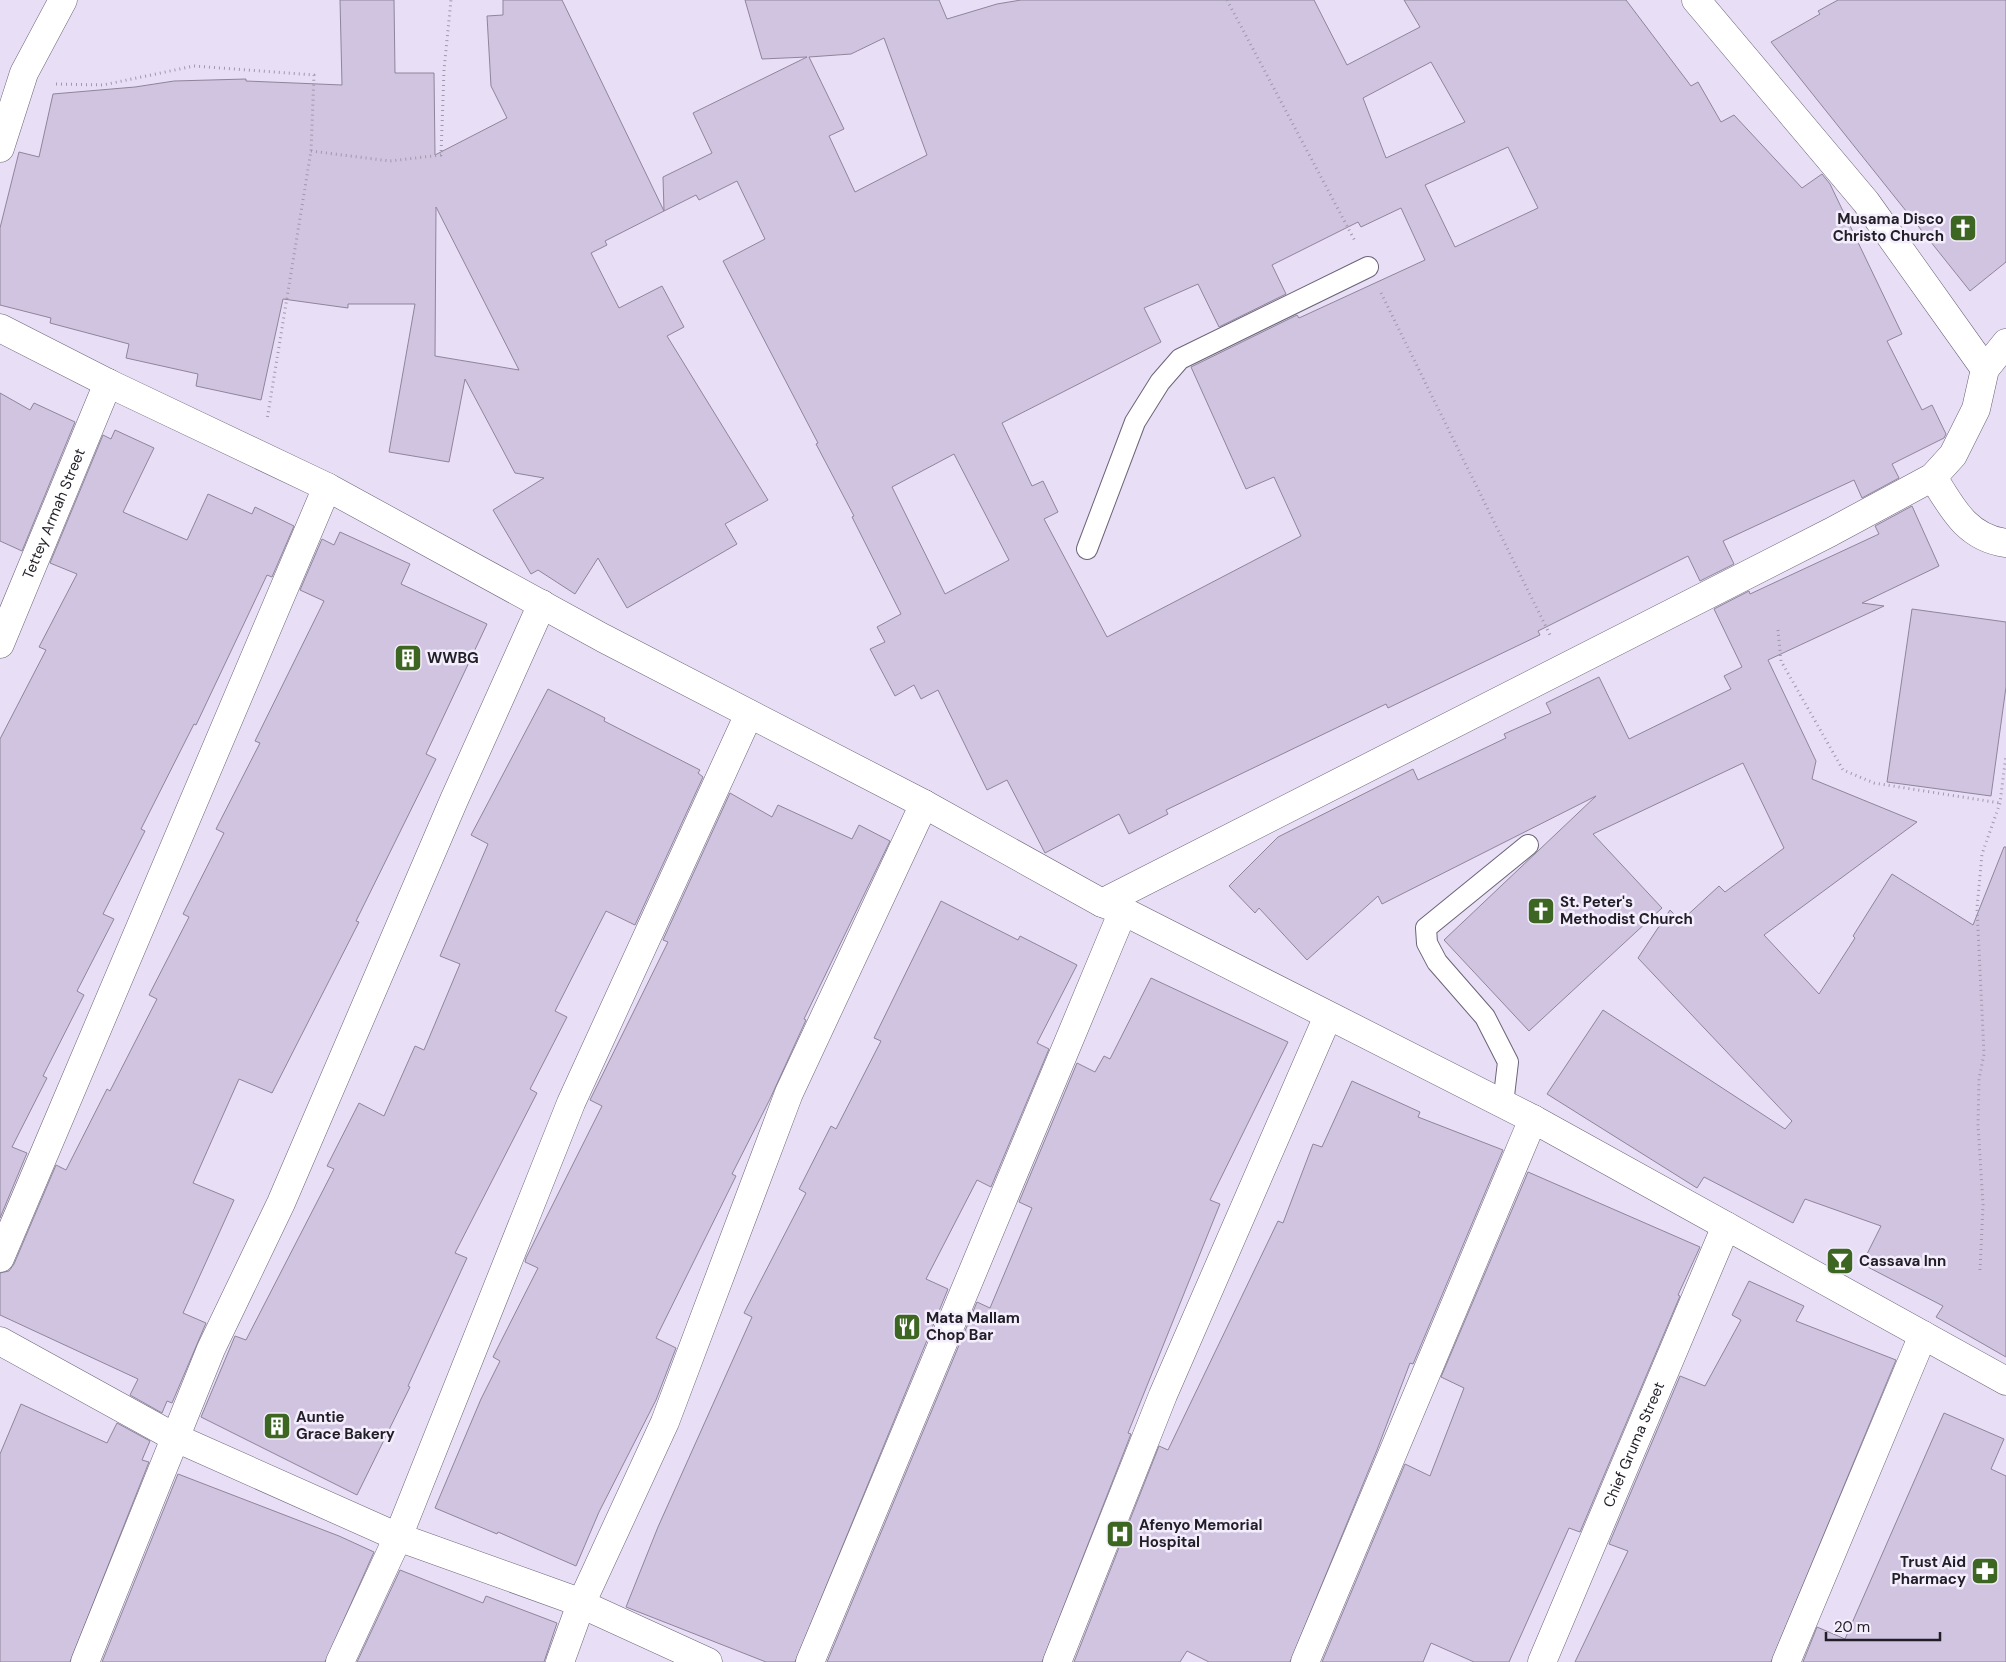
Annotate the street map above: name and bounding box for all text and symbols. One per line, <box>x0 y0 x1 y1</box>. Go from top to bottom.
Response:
place label: Musama Disco Christo Church <box>1833 209 1944 246</box>
church icon: Musama Disco Christo Church <box>1948 213 1978 243</box>
street label: Tettey Armah Street <box>18 445 90 582</box>
building icon: WWBG <box>393 643 423 673</box>
place label: WWBG <box>427 648 479 668</box>
place label: St. Peter's Methodist Church <box>1560 892 1693 929</box>
church icon: St. Peter's Methodist Church <box>1526 896 1556 926</box>
bar icon: Cassava Inn <box>1825 1246 1855 1276</box>
place label: Cassava Inn <box>1859 1251 1946 1271</box>
place label: Mata Mallam Chop Bar <box>926 1308 1020 1345</box>
restaurant icon: Mata Mallam Chop Bar <box>892 1312 922 1342</box>
street label: Chief Gruma Street <box>1598 1379 1669 1510</box>
place label: Auntie Grace Bakery <box>296 1407 395 1444</box>
building icon: Auntie Grace Bakery <box>262 1411 292 1441</box>
place label: Afenyo Memorial Hospital <box>1139 1515 1263 1552</box>
hospital icon: Afenyo Memorial Hospital <box>1105 1519 1135 1549</box>
place label: Trust Aid Pharmacy <box>1892 1552 1966 1589</box>
pharmacy icon: Trust Aid Pharmacy <box>1970 1556 2000 1586</box>
scale bar <box>1826 1610 1940 1642</box>
text: 20 m <box>1834 1617 1870 1637</box>

